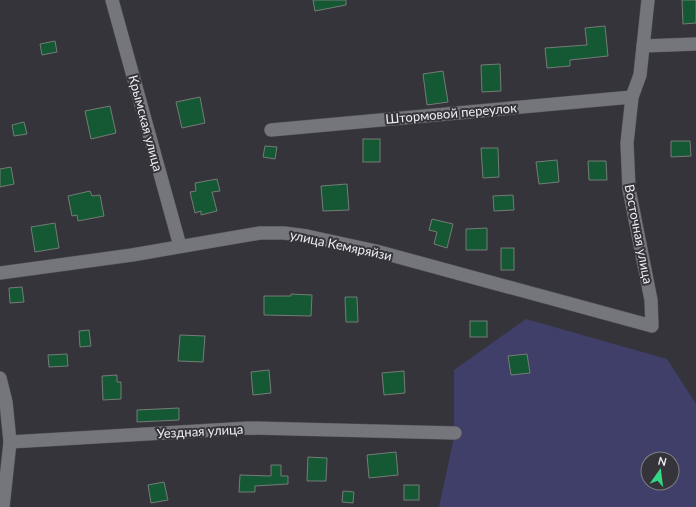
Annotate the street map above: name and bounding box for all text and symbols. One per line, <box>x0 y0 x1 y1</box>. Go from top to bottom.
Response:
street label: Крымская улица <box>125 73 167 173</box>
street label: Штормовой переулок <box>385 99 518 127</box>
street label: Восточная улица <box>621 183 657 285</box>
street label: улица Кемяряйзи <box>289 226 393 264</box>
street label: Уездная улица <box>156 421 244 441</box>
north arrow <box>640 451 680 491</box>
text: N <box>657 453 668 468</box>

